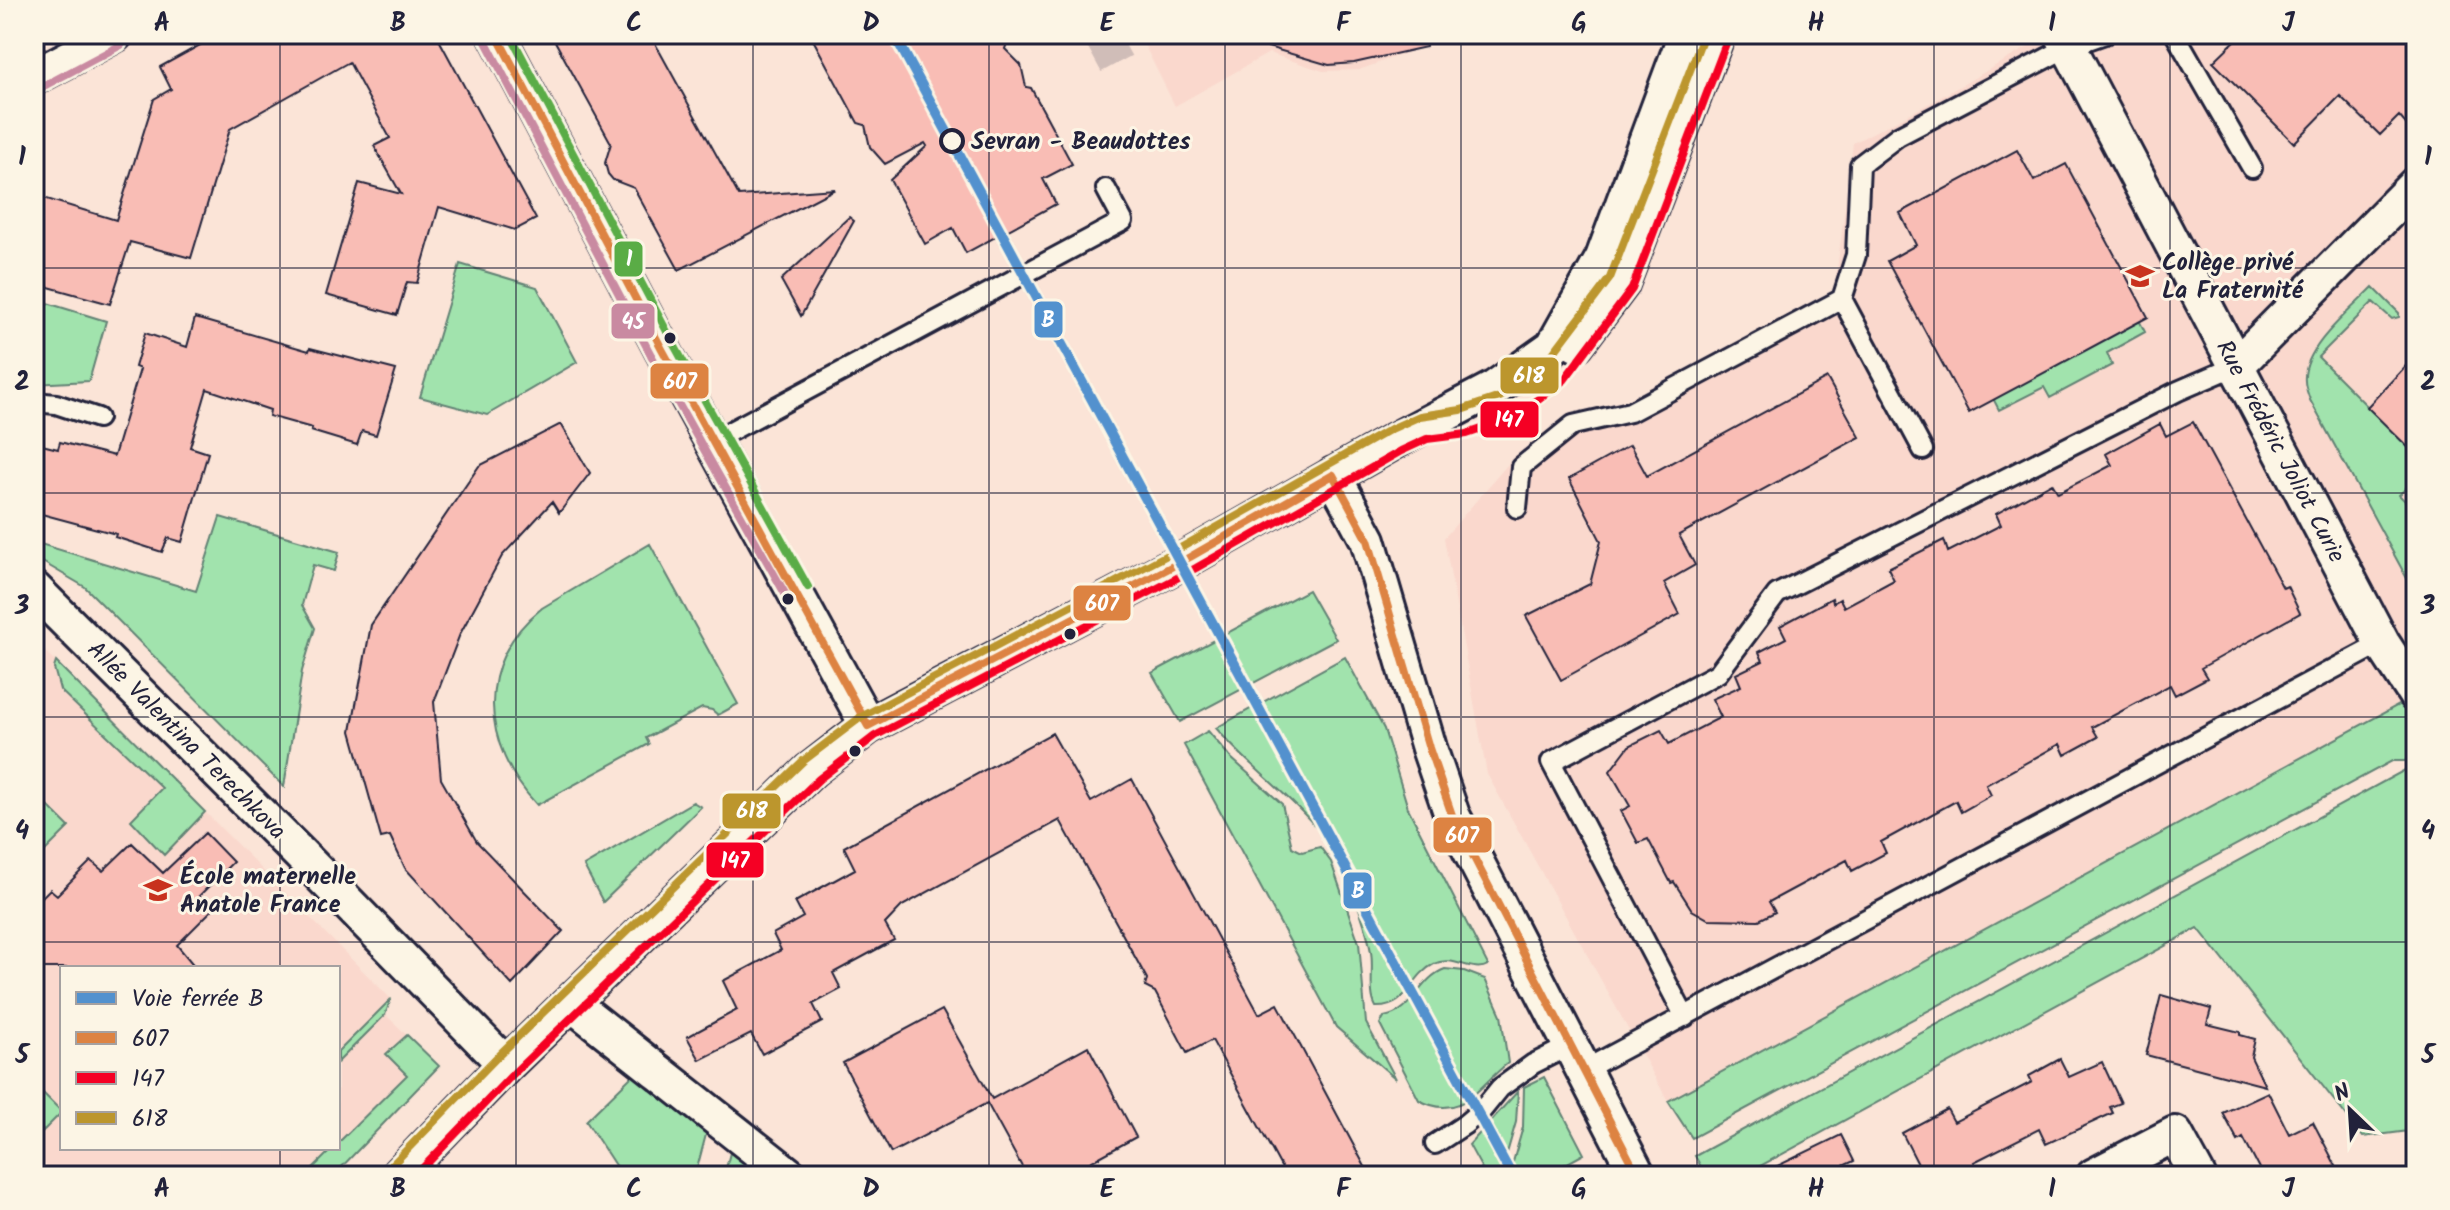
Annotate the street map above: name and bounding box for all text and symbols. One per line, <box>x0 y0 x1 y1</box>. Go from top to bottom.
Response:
text: A <box>154 3 170 45</box>
text: B <box>390 3 406 45</box>
text: C <box>626 3 642 45</box>
text: D <box>862 3 880 45</box>
text: E <box>1100 3 1116 45</box>
text: F <box>1336 3 1352 45</box>
text: G <box>1571 3 1587 45</box>
text: H <box>1808 3 1825 45</box>
text: I <box>2048 3 2056 45</box>
text: J <box>2282 3 2296 45</box>
place label: Sevran - Beaudottes <box>971 123 1191 162</box>
marker: Sevran - Beaudottes <box>940 129 964 153</box>
text: 1 <box>18 137 26 179</box>
text: 1 <box>2424 137 2432 179</box>
line badge: 1 <box>613 240 644 278</box>
text: 1 <box>626 243 633 278</box>
place label: Collège privé La Fraternité <box>2162 244 2304 311</box>
school or university icon: Collège privé La Fraternité <box>2125 261 2155 291</box>
line badge: B <box>1033 300 1064 339</box>
line badge: 45 <box>610 302 656 340</box>
text: B <box>1041 304 1055 339</box>
text: 45 <box>621 306 646 341</box>
unlabelled marker <box>662 330 678 346</box>
street label: Rue Frédéric Joliot Curie <box>2204 333 2355 570</box>
line badge: 618 <box>1499 356 1560 395</box>
text: 618 <box>1513 360 1546 395</box>
text: 2 <box>14 362 30 404</box>
line badge: 607 <box>649 362 710 400</box>
text: 2 <box>2420 362 2436 404</box>
text: 607 <box>663 366 697 401</box>
line badge: 147 <box>1479 400 1540 439</box>
text: 147 <box>1494 404 1524 439</box>
line badge: 607 <box>1072 584 1132 622</box>
text: 3 <box>14 586 29 628</box>
text: 3 <box>2420 586 2435 628</box>
text: 607 <box>1085 588 1119 623</box>
unlabelled marker <box>780 591 796 607</box>
unlabelled marker <box>1062 626 1078 642</box>
street label: Allée Valentina Terechkova <box>77 632 295 850</box>
unlabelled marker <box>847 743 863 759</box>
line badge: 618 <box>721 792 782 830</box>
text: 618 <box>736 795 769 830</box>
text: 4 <box>15 811 29 853</box>
text: 4 <box>2421 811 2435 853</box>
line badge: 607 <box>1432 816 1493 854</box>
text: 607 <box>1445 820 1479 855</box>
line badge: 147 <box>705 841 765 879</box>
text: 147 <box>720 845 750 880</box>
place label: École maternelle Anatole France <box>180 858 356 925</box>
line badge: B <box>1342 871 1373 910</box>
school or university icon: École maternelle Anatole France <box>143 875 173 905</box>
text: B <box>1351 875 1365 910</box>
legend <box>60 966 340 1150</box>
text: Voie ferrée B <box>132 980 264 1019</box>
text: 607 <box>132 1020 169 1059</box>
text: 5 <box>14 1035 30 1077</box>
text: 5 <box>2420 1035 2436 1077</box>
text: 147 <box>132 1060 165 1099</box>
north arrow <box>2310 1070 2390 1150</box>
text: N <box>2329 1075 2356 1113</box>
text: 618 <box>132 1100 168 1139</box>
text: A <box>154 1169 170 1210</box>
text: B <box>390 1169 406 1210</box>
text: C <box>626 1169 642 1210</box>
text: D <box>862 1169 880 1210</box>
text: E <box>1100 1169 1116 1210</box>
text: F <box>1336 1169 1352 1210</box>
text: G <box>1571 1169 1587 1210</box>
text: H <box>1808 1169 1825 1210</box>
text: I <box>2048 1169 2056 1210</box>
text: J <box>2282 1169 2296 1210</box>

